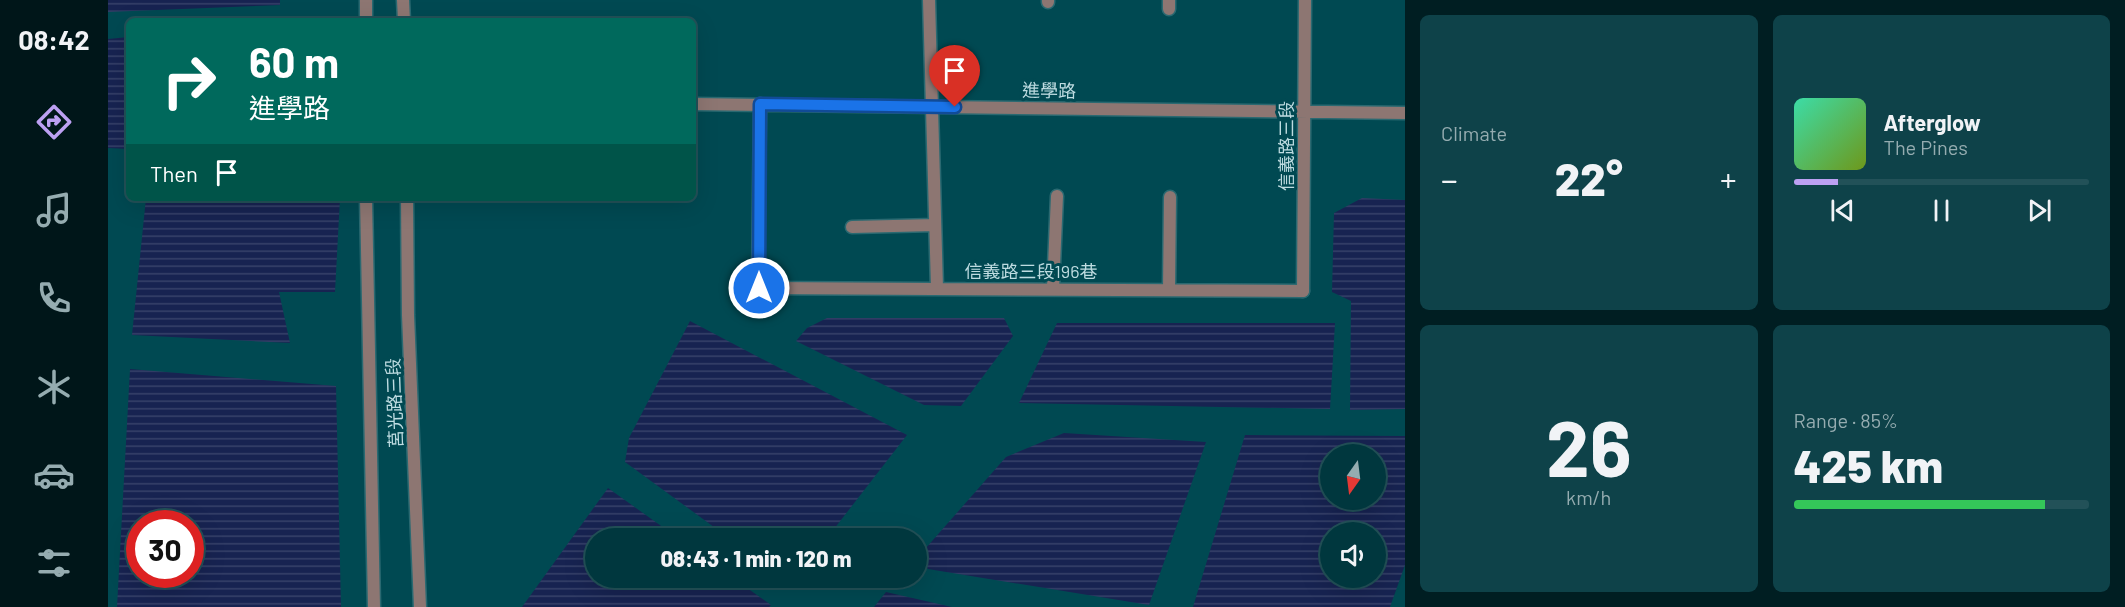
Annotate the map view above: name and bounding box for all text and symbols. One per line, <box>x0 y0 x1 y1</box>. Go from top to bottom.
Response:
text: 08:42 <box>18 23 90 55</box>
text: 60 m <box>249 36 339 86</box>
icon: right <box>150 42 228 120</box>
pin <box>929 45 980 107</box>
icon: arrive <box>938 54 971 87</box>
street label: 進學路 <box>1022 79 1076 101</box>
text: 進學路 <box>249 91 330 123</box>
icon: directions <box>33 101 75 143</box>
street label: 信義路三段 <box>1275 101 1297 191</box>
text: Afterglow <box>1884 109 1981 135</box>
text: Climate <box>1441 121 1507 145</box>
text: The Pines <box>1884 135 1968 159</box>
text: 22° <box>1555 151 1623 205</box>
icon: arrive <box>210 156 243 189</box>
text: − <box>1441 159 1458 199</box>
text: + <box>1720 159 1736 199</box>
text: Then <box>150 160 198 186</box>
icon: music <box>33 189 75 231</box>
icon: previous <box>1826 194 1859 227</box>
icon: pause <box>1925 194 1958 227</box>
icon: next <box>2023 194 2056 227</box>
position arrow <box>727 256 791 320</box>
street label: 信義路三段196巷 <box>965 260 1097 282</box>
icon: phone <box>33 277 75 319</box>
street label: 莒光路三段 <box>381 358 407 448</box>
icon: climate <box>33 366 75 408</box>
text: 26 <box>1546 399 1632 493</box>
text: Range · 85% <box>1794 408 1898 432</box>
text: 425 km <box>1794 438 1943 492</box>
north arrow <box>1320 444 1386 510</box>
map controls <box>1320 444 1386 588</box>
icon: car <box>33 454 75 496</box>
text: km/h <box>1566 485 1611 509</box>
speed limit sign: 30 <box>126 510 204 588</box>
button: sound <box>1320 522 1386 588</box>
icon: filters <box>33 542 75 584</box>
text: 08:43 · 1 min · 120 m <box>660 545 852 571</box>

